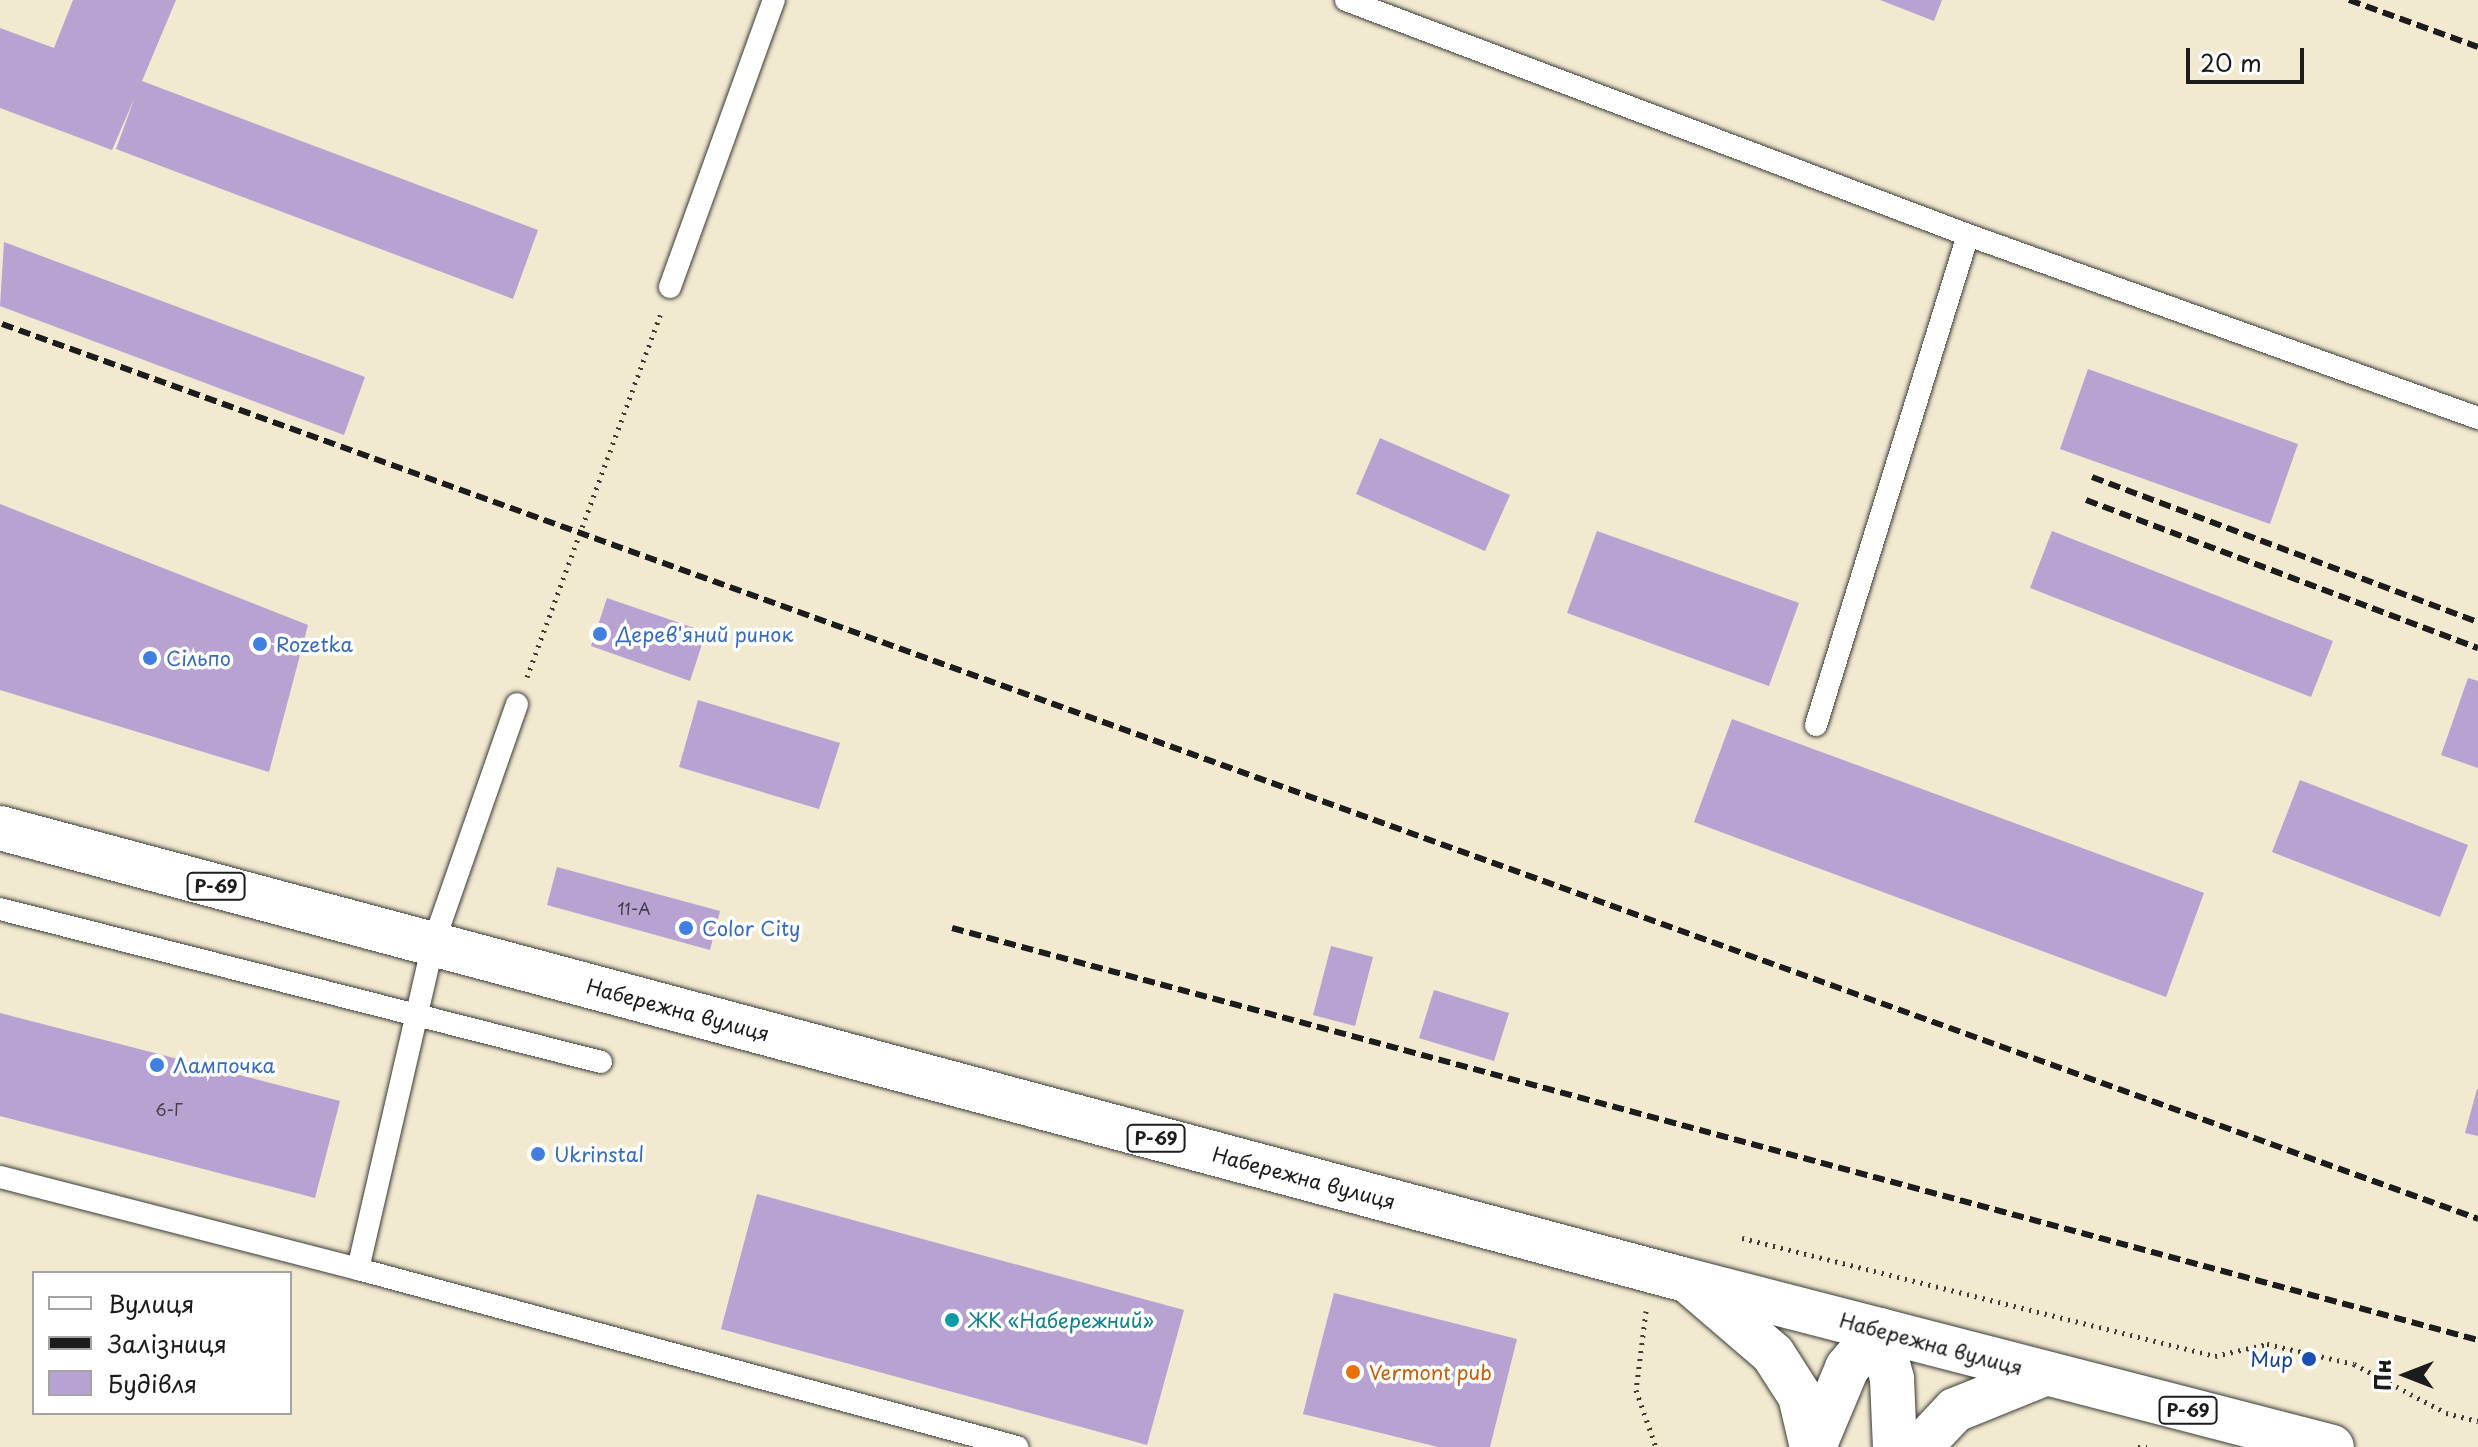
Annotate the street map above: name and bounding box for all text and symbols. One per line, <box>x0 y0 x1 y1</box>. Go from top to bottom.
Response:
scale bar <box>2190 32 2308 82</box>
text: 20 m <box>2200 44 2262 80</box>
place label: Дерев'яний ринок <box>616 622 795 646</box>
marker: Дерев'яний ринок <box>591 625 609 643</box>
place label: Rozetka <box>276 632 353 656</box>
marker: Rozetka <box>251 635 269 653</box>
place label: Сільпо <box>166 646 231 670</box>
marker: Сільпо <box>141 649 159 667</box>
road number: Р-69 <box>186 872 246 900</box>
house number: 11-А <box>617 898 651 918</box>
place label: Color City <box>702 916 801 940</box>
marker: Color City <box>677 919 695 937</box>
street label: Набережна вулиця <box>583 974 773 1046</box>
place label: Лампочка <box>173 1053 275 1077</box>
marker: Лампочка <box>148 1056 166 1074</box>
house number: 6-Г <box>155 1099 183 1119</box>
road number: Р-69 <box>1126 1124 1186 1152</box>
place label: Ukrinstal <box>554 1142 644 1166</box>
street label: Набережна вулиця <box>1209 1142 1399 1214</box>
marker: Ukrinstal <box>529 1145 547 1163</box>
legend <box>32 1271 292 1415</box>
text: Вулиця <box>108 1285 194 1321</box>
place label: ЖК «Набережний» <box>968 1308 1155 1332</box>
street label: Набережна вулиця <box>1836 1308 2026 1380</box>
marker: ЖК «Набережний» <box>943 1311 961 1329</box>
text: Залізниця <box>108 1325 227 1361</box>
north arrow <box>2366 1335 2446 1415</box>
place label: Мир <box>2250 1347 2293 1371</box>
marker: Мир <box>2300 1350 2318 1368</box>
text: Пн <box>2365 1359 2398 1391</box>
place label: Vermont pub <box>1369 1360 1493 1384</box>
marker: Vermont pub <box>1344 1363 1362 1381</box>
text: Будівля <box>108 1365 197 1401</box>
road number: Р-69 <box>2158 1396 2218 1424</box>

